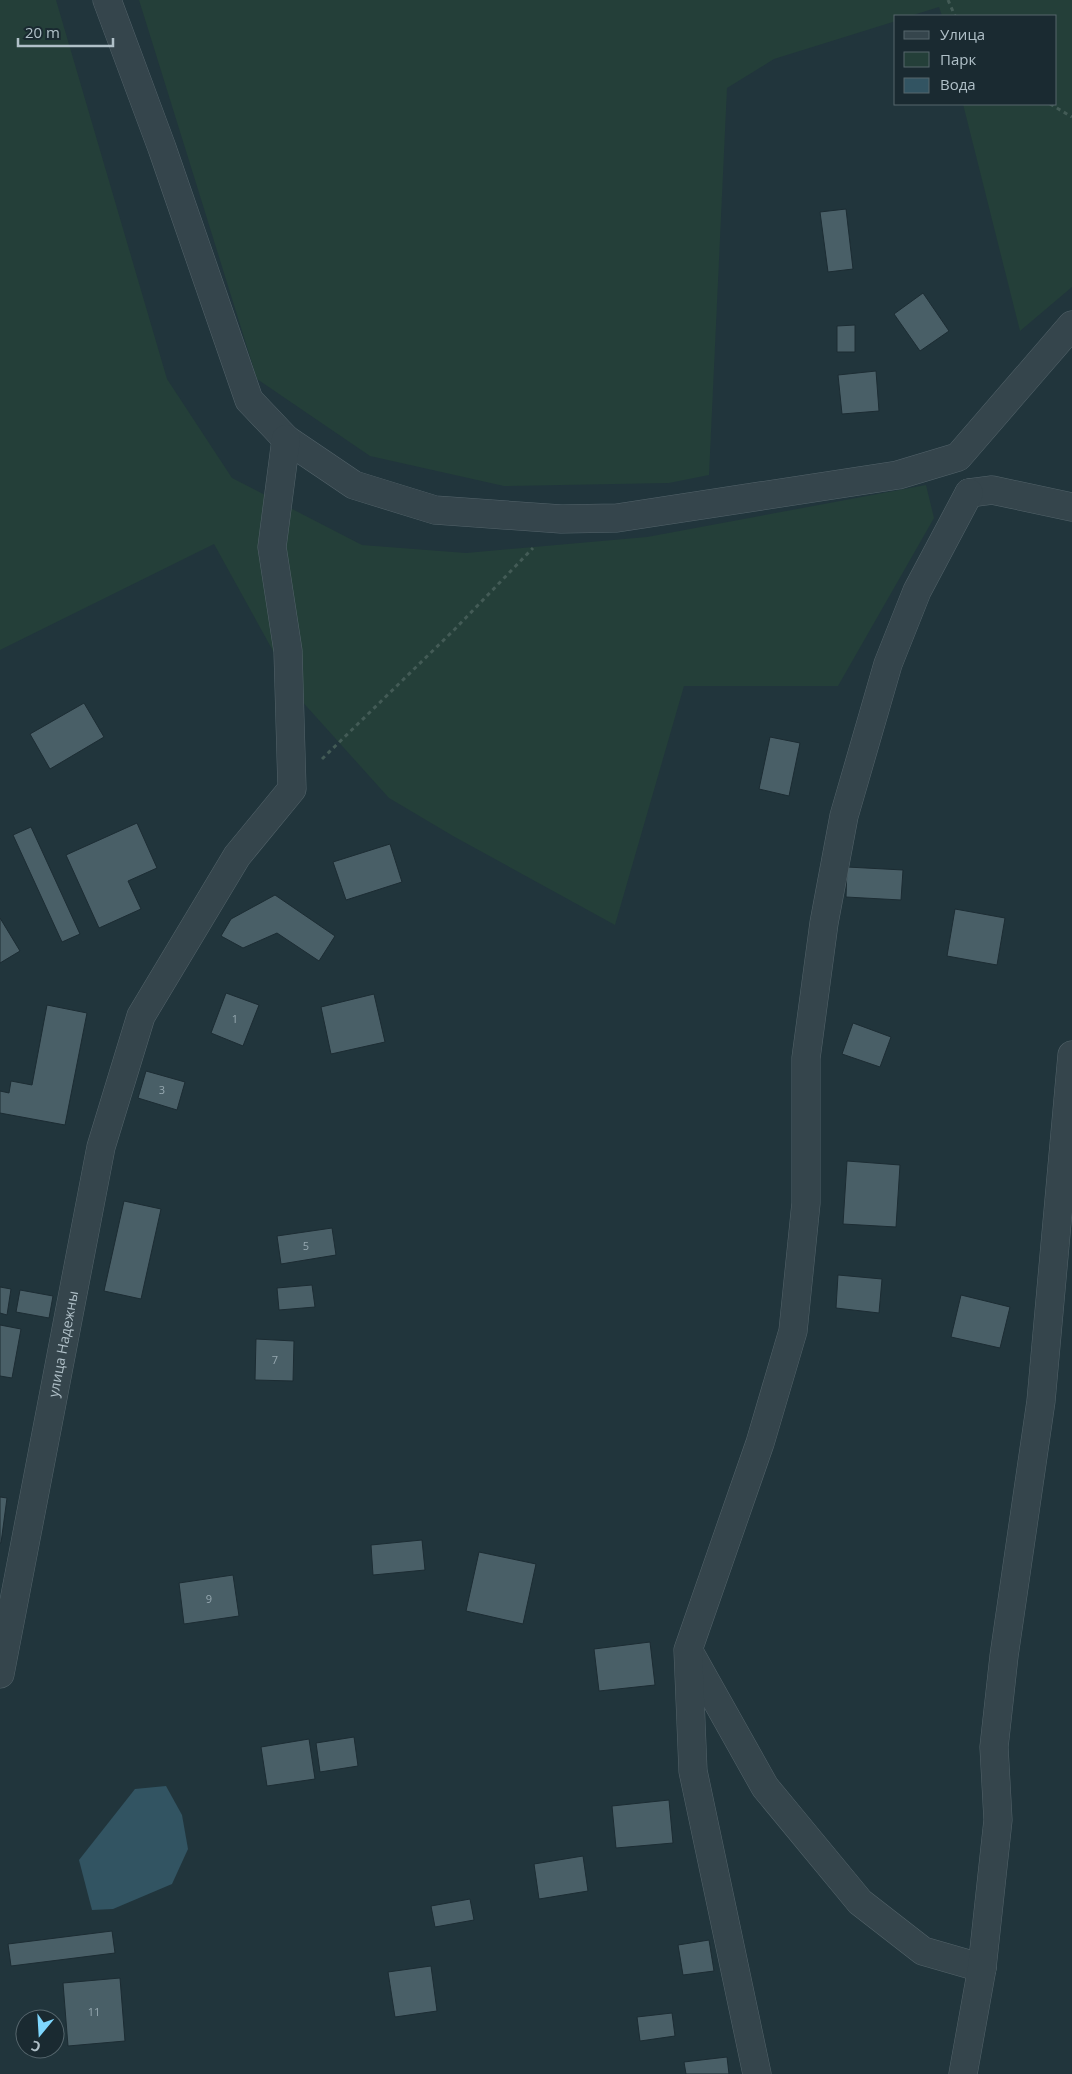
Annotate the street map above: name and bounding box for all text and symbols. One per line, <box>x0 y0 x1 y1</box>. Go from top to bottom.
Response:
scale bar <box>18 15 112 47</box>
legend <box>894 15 1057 105</box>
text: 20 m <box>25 22 60 42</box>
text: Улица <box>940 24 985 44</box>
text: Парк <box>940 49 976 69</box>
text: Вода <box>940 74 976 94</box>
house number: 1 <box>232 1011 238 1026</box>
house number: 3 <box>159 1082 165 1097</box>
house number: 5 <box>303 1238 309 1253</box>
street label: улица Надежны <box>43 1289 82 1399</box>
house number: 7 <box>272 1352 278 1367</box>
house number: 9 <box>206 1591 212 1606</box>
house number: 11 <box>88 2004 100 2019</box>
north arrow <box>15 2009 65 2059</box>
text: С <box>29 2036 43 2057</box>

